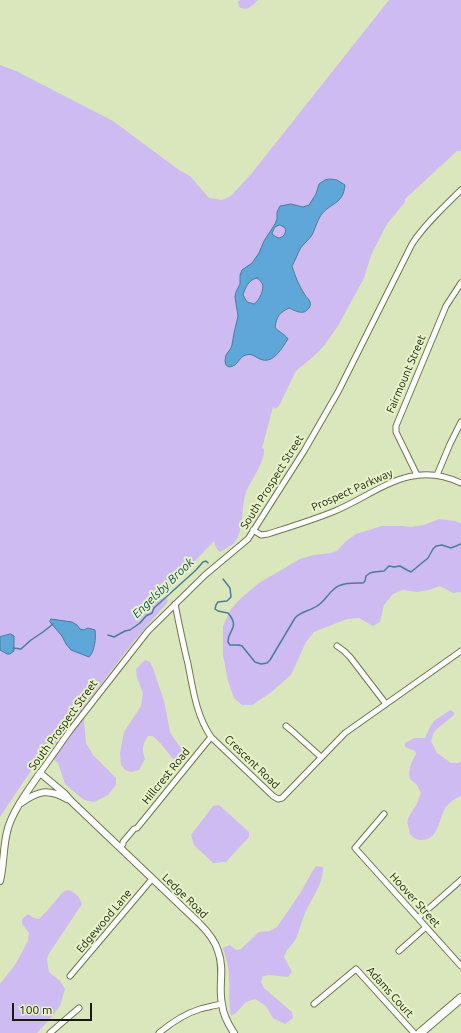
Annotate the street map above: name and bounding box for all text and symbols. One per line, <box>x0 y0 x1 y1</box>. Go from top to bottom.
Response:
street label: Fairmount Street <box>384 333 428 415</box>
street label: South Prospect Street <box>238 432 306 532</box>
street label: Prospect Parkway <box>309 466 395 514</box>
water label: Engelsby Brook <box>129 555 197 621</box>
street label: South Prospect Street <box>26 677 100 773</box>
street label: Crescent Road <box>222 732 282 792</box>
street label: Hillcrest Road <box>139 745 193 807</box>
street label: Hoover Street <box>387 870 443 930</box>
street label: Ledge Road <box>159 871 211 921</box>
street label: Edgewood Lane <box>74 887 134 955</box>
street label: Adams Court <box>364 964 416 1020</box>
scale bar <box>14 995 94 1021</box>
text: 100 m <box>19 1003 52 1016</box>

